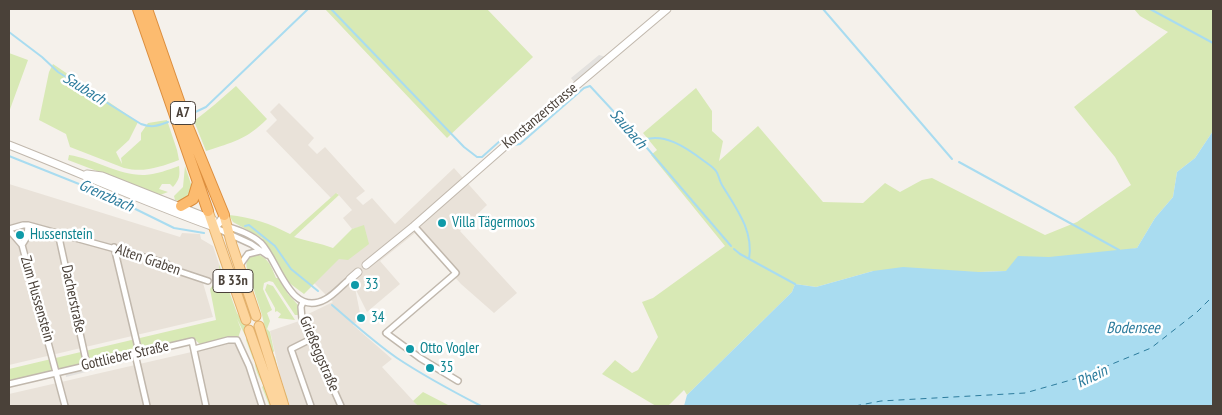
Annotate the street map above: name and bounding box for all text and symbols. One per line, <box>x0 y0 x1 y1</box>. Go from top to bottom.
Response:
water label: Saubach <box>59 69 109 109</box>
street label: Konstanzerstrasse <box>499 79 581 153</box>
road number: A7 <box>170 102 196 125</box>
water label: Saubach <box>606 105 650 153</box>
water label: Grenzbach <box>76 175 136 217</box>
place label: Villa Tägermoos <box>452 214 535 232</box>
marker: Villa Tägermoos <box>436 217 448 229</box>
place label: Hussenstein <box>30 226 93 244</box>
marker: Hussenstein <box>14 229 26 241</box>
street label: Alten Graben <box>113 241 183 279</box>
street label: Zum Hussenstein <box>16 254 58 344</box>
street label: Dacherstraße <box>57 263 89 335</box>
road number: B 33n <box>213 270 253 292</box>
place label: 33 <box>365 276 378 294</box>
marker: 33 <box>349 279 361 291</box>
place label: 34 <box>371 309 384 327</box>
marker: 34 <box>355 312 367 324</box>
street label: Grießeggstraße <box>295 314 343 394</box>
water label: Bodensee <box>1106 318 1160 338</box>
street label: Gottlieber Straße <box>80 337 170 375</box>
place label: Otto Vogler <box>420 340 479 358</box>
marker: Otto Vogler <box>404 343 416 355</box>
place label: 35 <box>440 359 453 377</box>
water label: Rhein <box>1073 361 1111 393</box>
marker: 35 <box>424 362 436 374</box>

